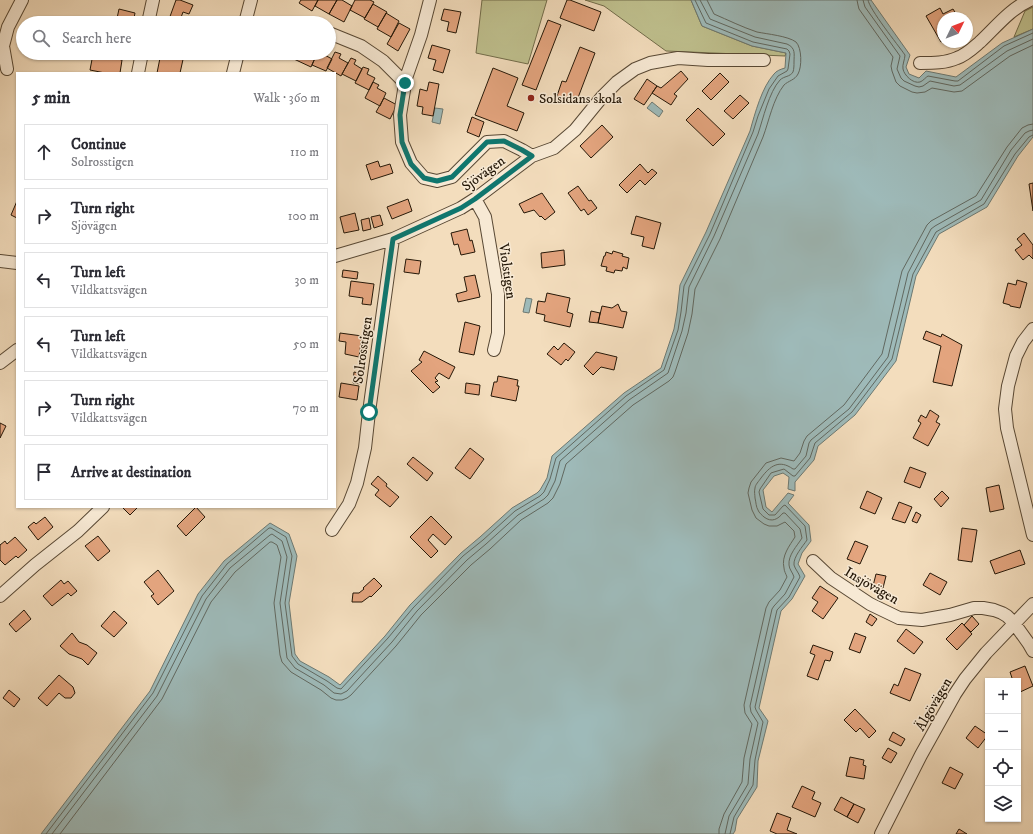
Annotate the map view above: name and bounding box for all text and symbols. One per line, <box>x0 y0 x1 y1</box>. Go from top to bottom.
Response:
north arrow <box>937 12 973 48</box>
search box <box>16 16 336 60</box>
icon: search <box>30 27 52 49</box>
text: Search here <box>62 29 131 48</box>
route end <box>396 74 414 92</box>
text: 5 min <box>32 87 70 109</box>
text: Walk · 360 m <box>253 90 320 106</box>
place label: Solsidans skola <box>539 90 622 108</box>
marker: Solsidans skola <box>526 93 536 103</box>
text: Continue <box>71 135 126 154</box>
icon: ahead <box>33 141 55 163</box>
text: 110 m <box>290 144 319 160</box>
street label: Sjövägen <box>458 152 509 196</box>
text: Solrosstigen <box>71 154 134 170</box>
text: Turn right <box>71 199 134 218</box>
icon: right <box>33 205 55 227</box>
text: 100 m <box>288 208 319 224</box>
text: Sjövägen <box>71 218 117 234</box>
street label: Violstigen <box>494 241 520 301</box>
text: Turn left <box>71 263 125 282</box>
icon: left <box>33 269 55 291</box>
text: 30 m <box>295 272 319 288</box>
text: Vildkattsvägen <box>71 282 147 298</box>
street label: Solrosstigen <box>349 315 377 385</box>
text: Turn left <box>71 327 125 346</box>
icon: left <box>33 333 55 355</box>
text: 50 m <box>293 336 319 352</box>
text: Vildkattsvägen <box>71 346 147 362</box>
text: Turn right <box>71 391 134 410</box>
icon: right <box>33 397 55 419</box>
text: 70 m <box>293 400 319 416</box>
route start <box>360 403 378 421</box>
text: Vildkattsvägen <box>71 410 147 426</box>
icon: arrive <box>33 461 55 483</box>
text: Arrive at destination <box>71 463 191 482</box>
street label: Insjövägen <box>841 563 903 609</box>
street label: Älgövägen <box>911 674 957 734</box>
map controls <box>985 678 1021 822</box>
button: + <box>985 678 1021 714</box>
button: − <box>985 714 1021 750</box>
button: locate <box>985 750 1021 786</box>
button: layers <box>985 786 1021 822</box>

